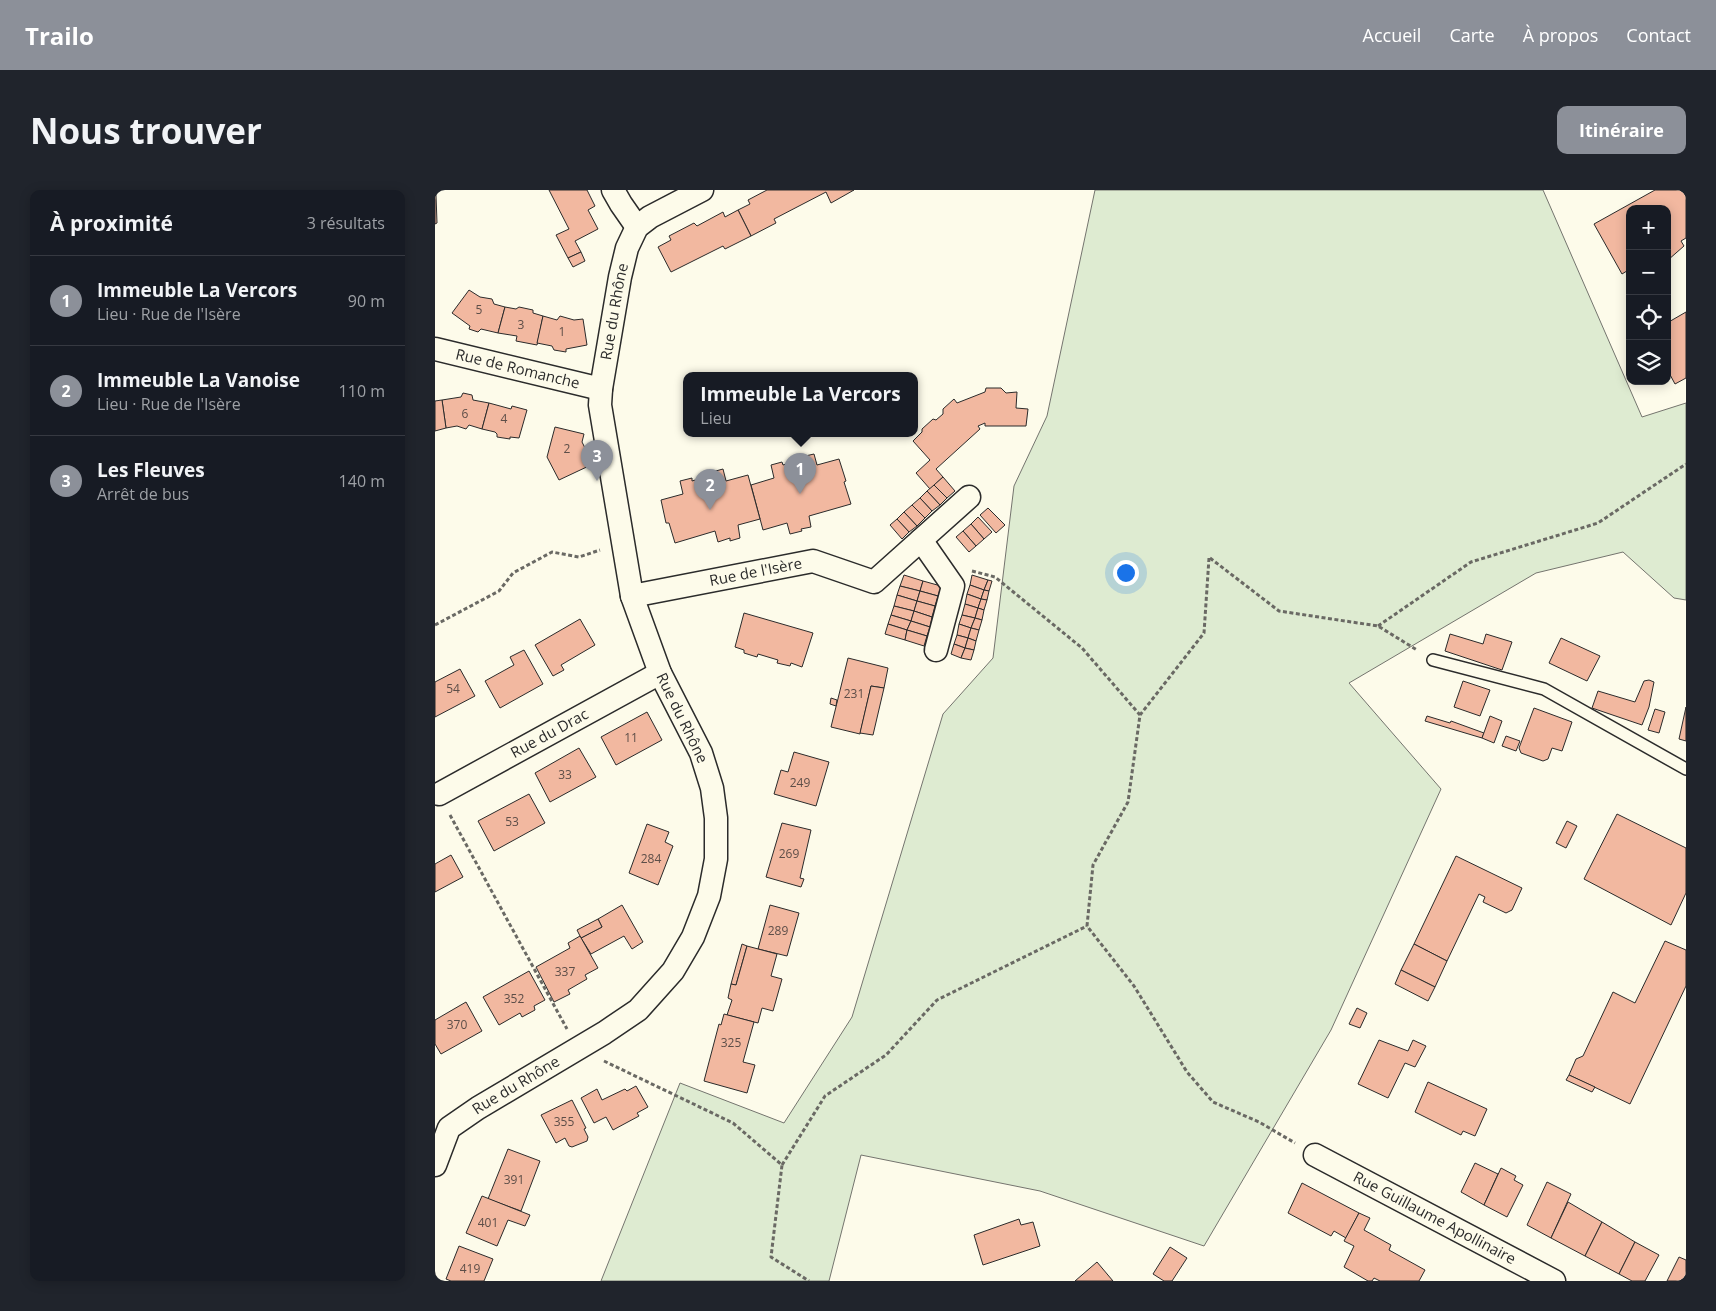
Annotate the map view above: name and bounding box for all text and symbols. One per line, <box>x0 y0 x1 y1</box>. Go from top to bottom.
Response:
text: Trailo <box>25 19 94 52</box>
text: Accueil <box>1363 23 1421 47</box>
text: Carte <box>1449 23 1495 47</box>
text: À propos <box>1523 23 1598 47</box>
text: Contact <box>1626 23 1691 47</box>
button: Itinéraire <box>1557 106 1686 154</box>
text: Nous trouver <box>30 107 262 154</box>
map controls <box>1626 205 1671 385</box>
button: + <box>1626 205 1671 250</box>
text: À proximité <box>50 209 173 237</box>
text: 3 résultats <box>307 212 385 234</box>
button: − <box>1626 250 1671 295</box>
street label: Rue du Rhône <box>595 261 632 362</box>
text: Immeuble La Vercors <box>97 277 297 303</box>
text: 1 <box>61 290 71 312</box>
text: 90 m <box>348 290 385 312</box>
button: locate <box>1626 295 1671 340</box>
house number: 5 <box>476 301 483 318</box>
text: Lieu · Rue de l'Isère <box>97 303 241 325</box>
house number: 3 <box>518 316 525 333</box>
house number: 1 <box>559 323 565 340</box>
button: layers <box>1626 340 1671 385</box>
street label: Rue de Romanche <box>454 343 582 393</box>
text: Immeuble La Vanoise <box>97 367 300 393</box>
popup <box>683 372 918 437</box>
text: 2 <box>61 380 71 402</box>
text: 110 m <box>339 380 385 402</box>
text: Immeuble La Vercors <box>700 381 901 407</box>
text: Lieu · Rue de l'Isère <box>97 393 241 415</box>
house number: 6 <box>462 405 469 422</box>
text: Lieu <box>700 407 732 429</box>
house number: 4 <box>501 410 508 427</box>
house number: 2 <box>564 440 571 457</box>
pin: 3 <box>581 440 613 481</box>
pin: 1 <box>784 453 816 494</box>
text: Les Fleuves <box>97 457 205 483</box>
pin: 2 <box>694 469 726 510</box>
text: 3 <box>61 470 71 492</box>
text: 140 m <box>339 470 385 492</box>
text: Arrêt de bus <box>97 483 189 505</box>
street label: Rue de l'Isère <box>708 552 803 590</box>
your location <box>1113 560 1139 586</box>
street label: Rue du Rhône <box>652 669 713 766</box>
house number: 54 <box>446 680 460 697</box>
house number: 231 <box>844 685 864 702</box>
street label: Rue du Drac <box>507 703 591 762</box>
house number: 11 <box>624 729 638 746</box>
house number: 33 <box>558 766 572 783</box>
house number: 249 <box>790 774 810 791</box>
house number: 53 <box>505 813 519 830</box>
house number: 269 <box>779 845 799 862</box>
house number: 284 <box>641 850 661 867</box>
house number: 289 <box>768 922 788 939</box>
house number: 337 <box>555 963 575 980</box>
house number: 352 <box>504 990 524 1007</box>
house number: 370 <box>447 1016 467 1033</box>
house number: 325 <box>721 1034 741 1051</box>
street label: Rue du Rhône <box>468 1051 563 1118</box>
house number: 355 <box>554 1113 574 1130</box>
street label: Rue Guillaume Apollinaire <box>1350 1166 1520 1268</box>
house number: 391 <box>504 1171 524 1188</box>
house number: 401 <box>478 1214 498 1231</box>
house number: 419 <box>460 1260 480 1277</box>

